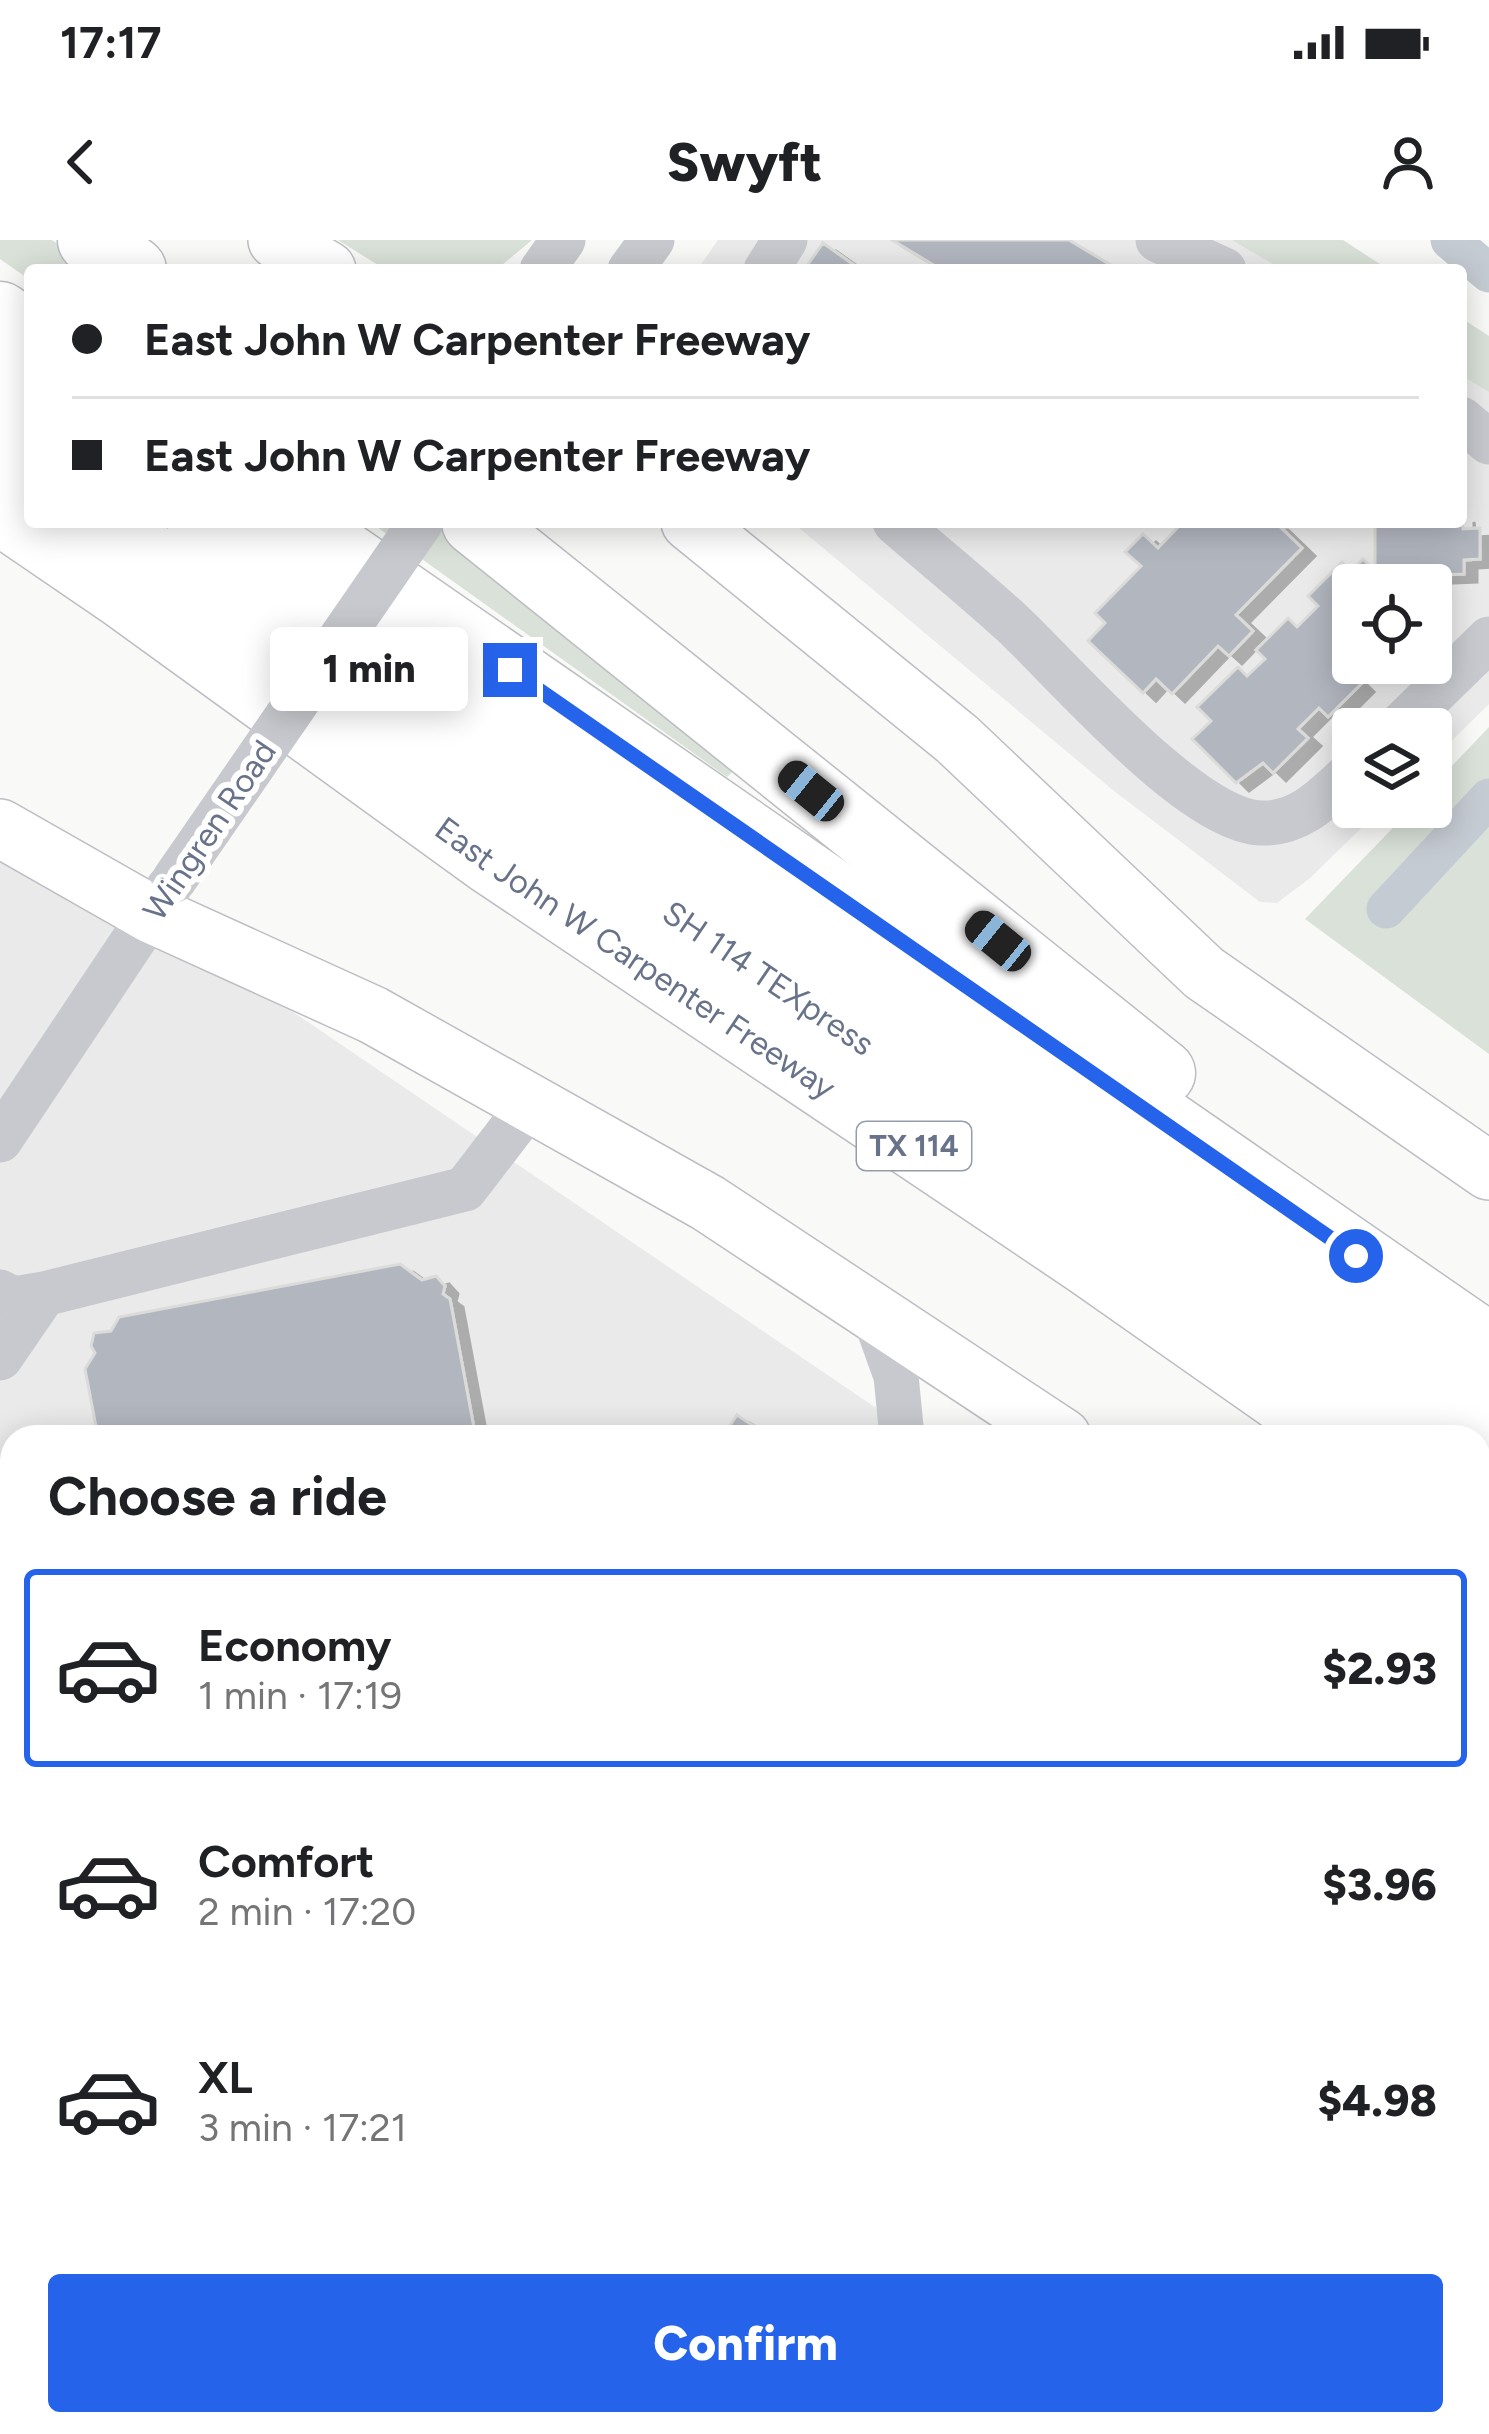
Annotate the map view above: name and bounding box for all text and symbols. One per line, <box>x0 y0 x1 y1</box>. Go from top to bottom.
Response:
text: 17:17 <box>60 15 162 69</box>
icon: back <box>48 129 114 195</box>
icon: person <box>1375 129 1441 195</box>
text: Swyft <box>667 130 822 195</box>
text: East John W Carpenter Freeway <box>144 312 810 366</box>
text: East John W Carpenter Freeway <box>144 428 810 482</box>
map controls <box>1332 564 1452 828</box>
button: locate <box>1332 564 1452 684</box>
callout: 1 min <box>270 628 468 712</box>
route end <box>483 643 537 697</box>
text: 1 min <box>322 645 416 692</box>
button: layers <box>1332 708 1452 828</box>
street label: Wingren Road <box>135 733 284 928</box>
car <box>772 754 850 828</box>
street label: East John W Carpenter Freeway <box>428 809 843 1108</box>
street label: SH 114 TEXpress <box>655 893 881 1064</box>
car <box>959 904 1037 978</box>
road number: TX 114 <box>857 1122 971 1170</box>
route start <box>1329 1229 1383 1283</box>
text: Choose a ride <box>48 1464 387 1529</box>
icon: car <box>54 1614 162 1722</box>
text: Economy <box>198 1618 391 1672</box>
text: $2.93 <box>1322 1641 1437 1695</box>
text: 1 min · 17:19 <box>198 1672 402 1719</box>
icon: car <box>54 1830 162 1938</box>
text: Comfort <box>198 1834 374 1888</box>
text: $3.96 <box>1322 1857 1437 1911</box>
text: 2 min · 17:20 <box>198 1888 416 1935</box>
icon: car <box>54 2046 162 2154</box>
text: XL <box>198 2050 253 2104</box>
text: $4.98 <box>1318 2073 1437 2127</box>
text: 3 min · 17:21 <box>198 2104 407 2151</box>
button: Confirm <box>48 2274 1443 2412</box>

